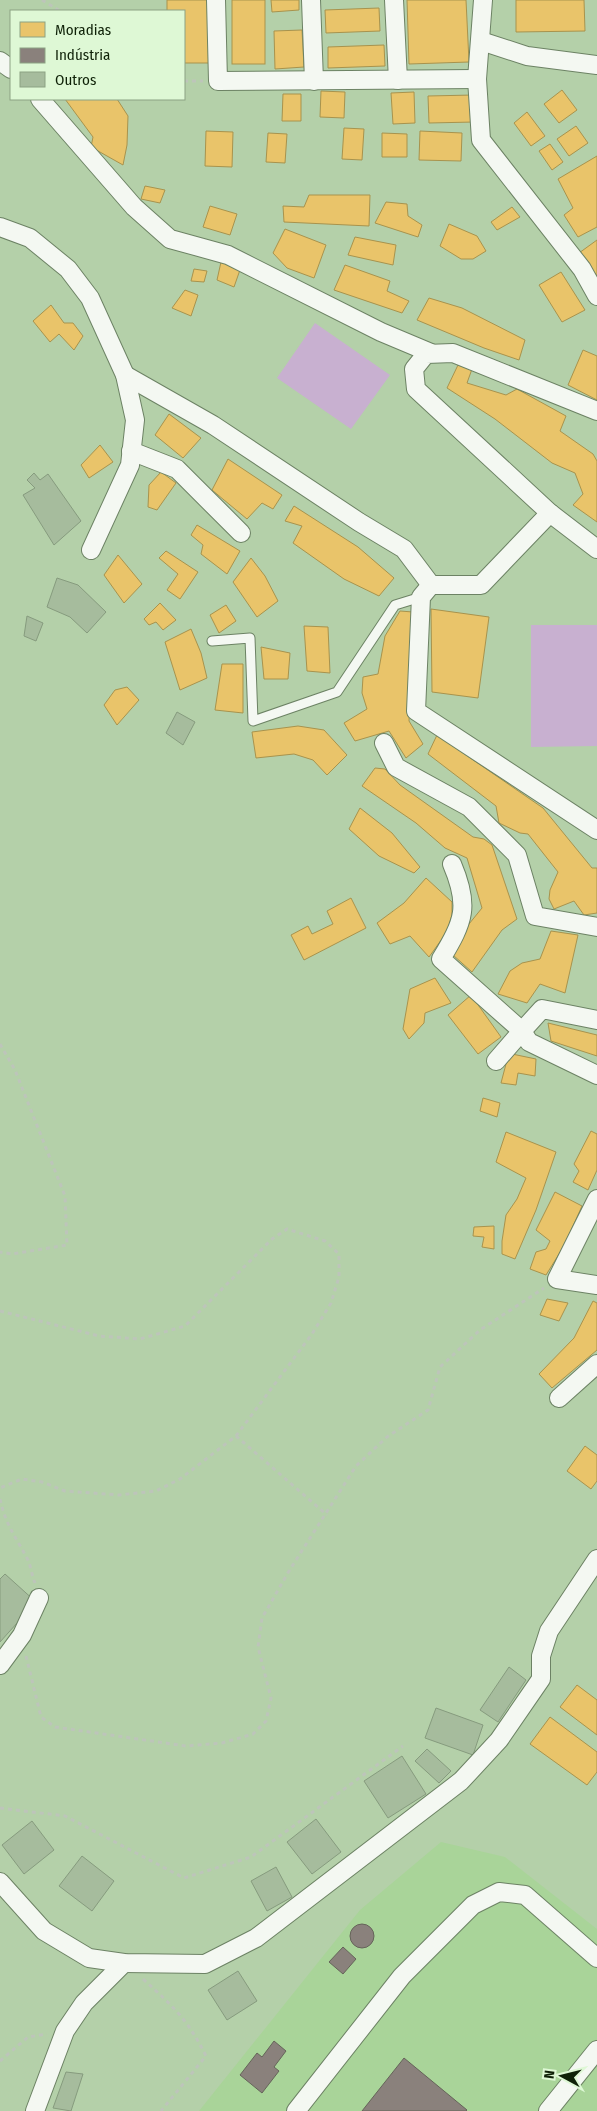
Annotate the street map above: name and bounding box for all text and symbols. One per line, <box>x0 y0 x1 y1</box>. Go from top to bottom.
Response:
legend <box>10 10 185 100</box>
text: Moradias <box>55 21 111 39</box>
text: Indústria <box>55 46 110 64</box>
text: Outros <box>55 71 96 89</box>
north arrow <box>537 2051 587 2101</box>
text: N <box>541 2069 559 2080</box>

